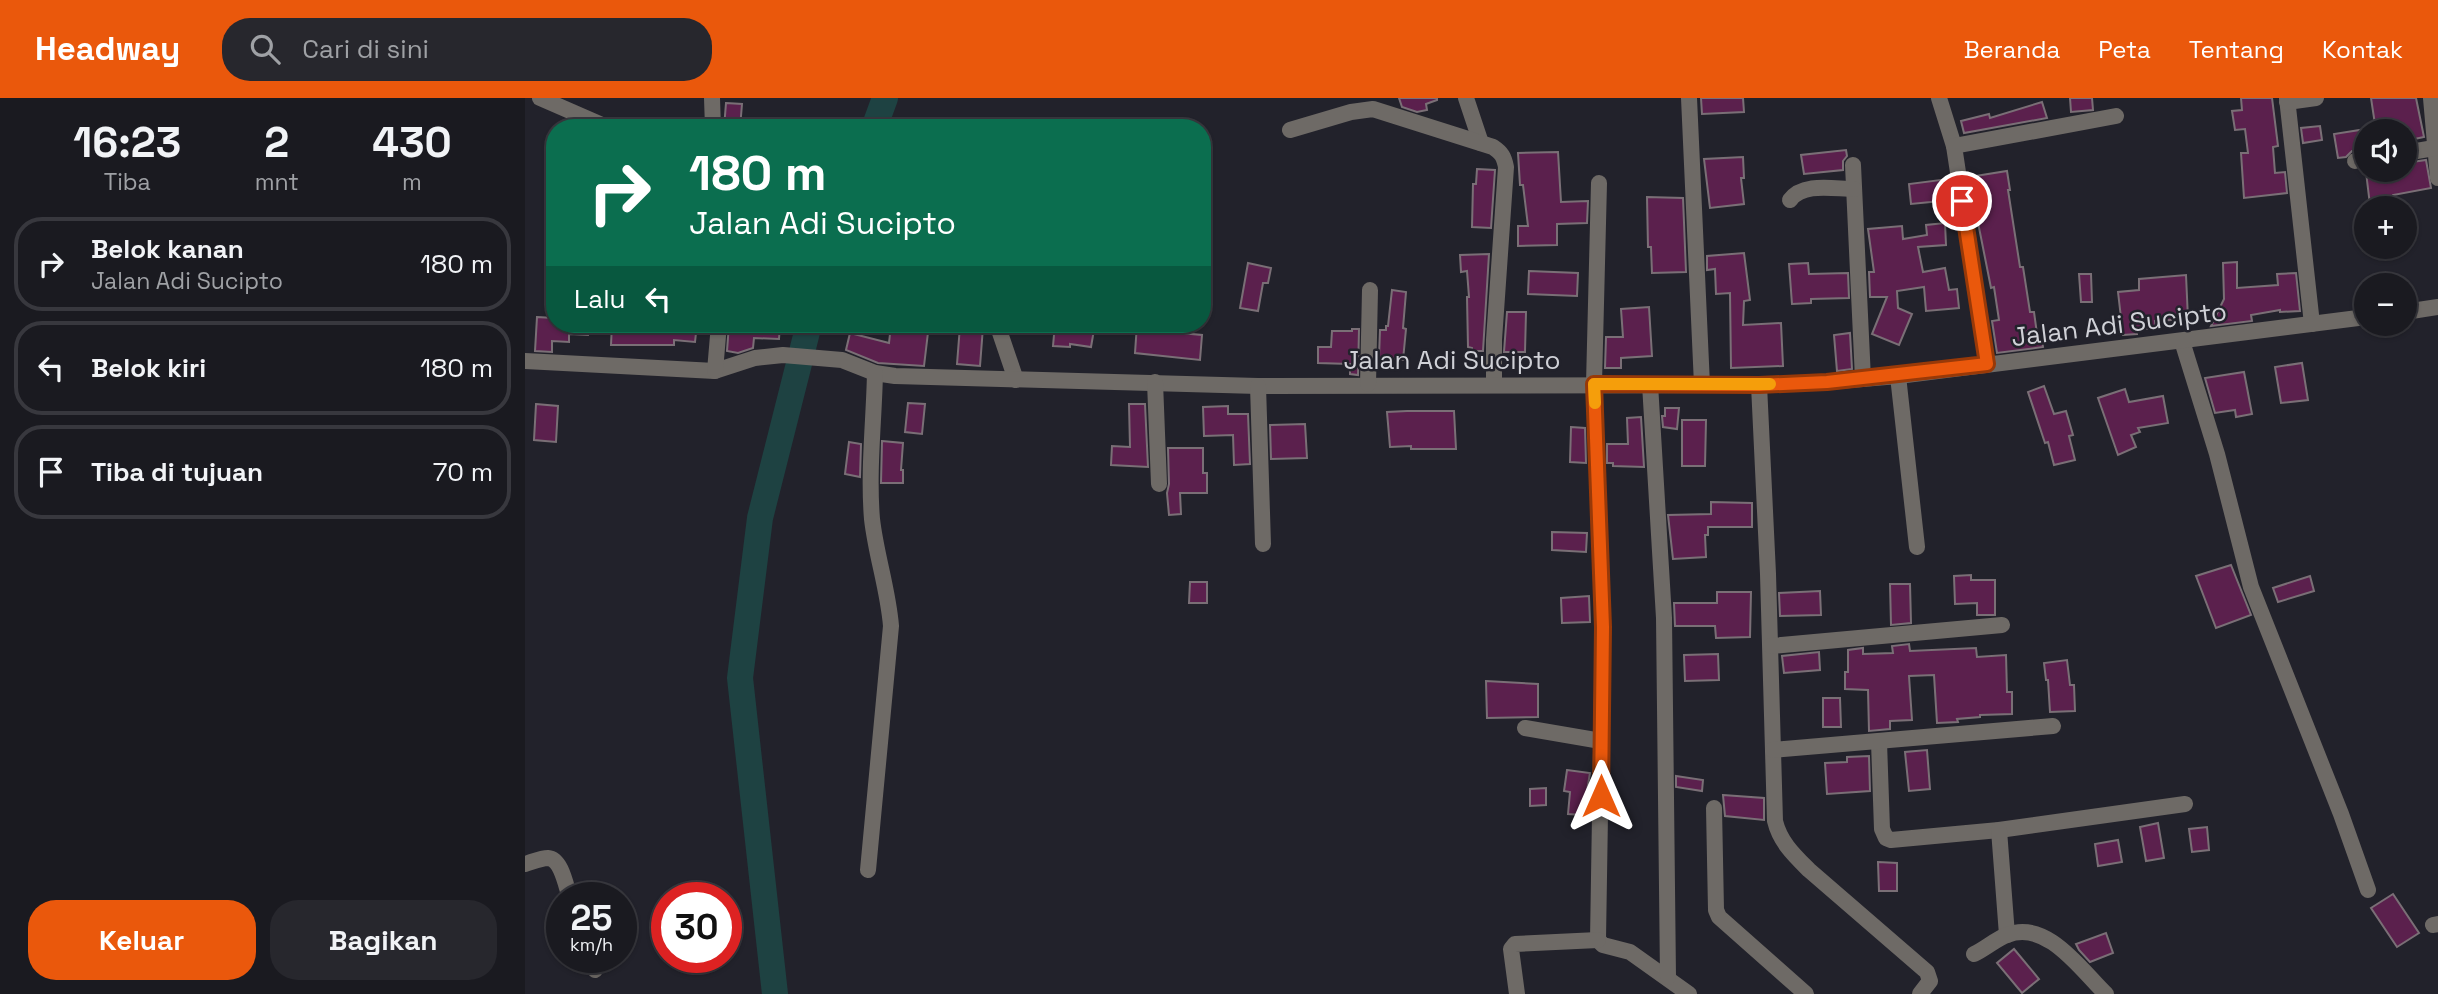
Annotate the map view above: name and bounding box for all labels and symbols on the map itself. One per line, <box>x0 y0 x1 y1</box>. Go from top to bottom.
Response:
pin <box>1932 171 1992 231</box>
street label: Jalan Adi Sucipto <box>2009 294 2229 354</box>
street label: Jalan Adi Sucipto <box>1343 343 1561 377</box>
position arrow <box>1564 759 1638 833</box>
speed limit sign: 30 <box>651 882 742 973</box>

